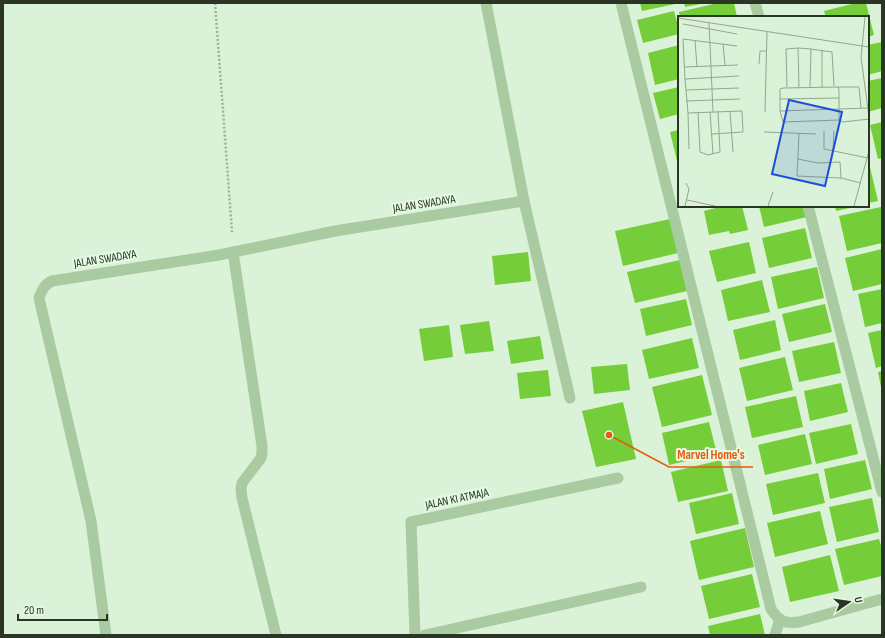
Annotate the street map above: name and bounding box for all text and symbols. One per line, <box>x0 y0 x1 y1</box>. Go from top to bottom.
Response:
inset map <box>678 16 869 207</box>
street label: JALAN SWADAYA <box>391 192 457 217</box>
street label: JALAN SWADAYA <box>72 247 138 272</box>
callout: Marvel Home's <box>669 442 753 467</box>
text: Marvel Home's <box>677 447 745 463</box>
street label: JALAN KI ATMAJA <box>423 485 491 513</box>
north arrow <box>829 582 869 622</box>
scale bar <box>18 596 107 622</box>
text: U <box>851 596 865 604</box>
text: 20 m <box>24 603 44 618</box>

